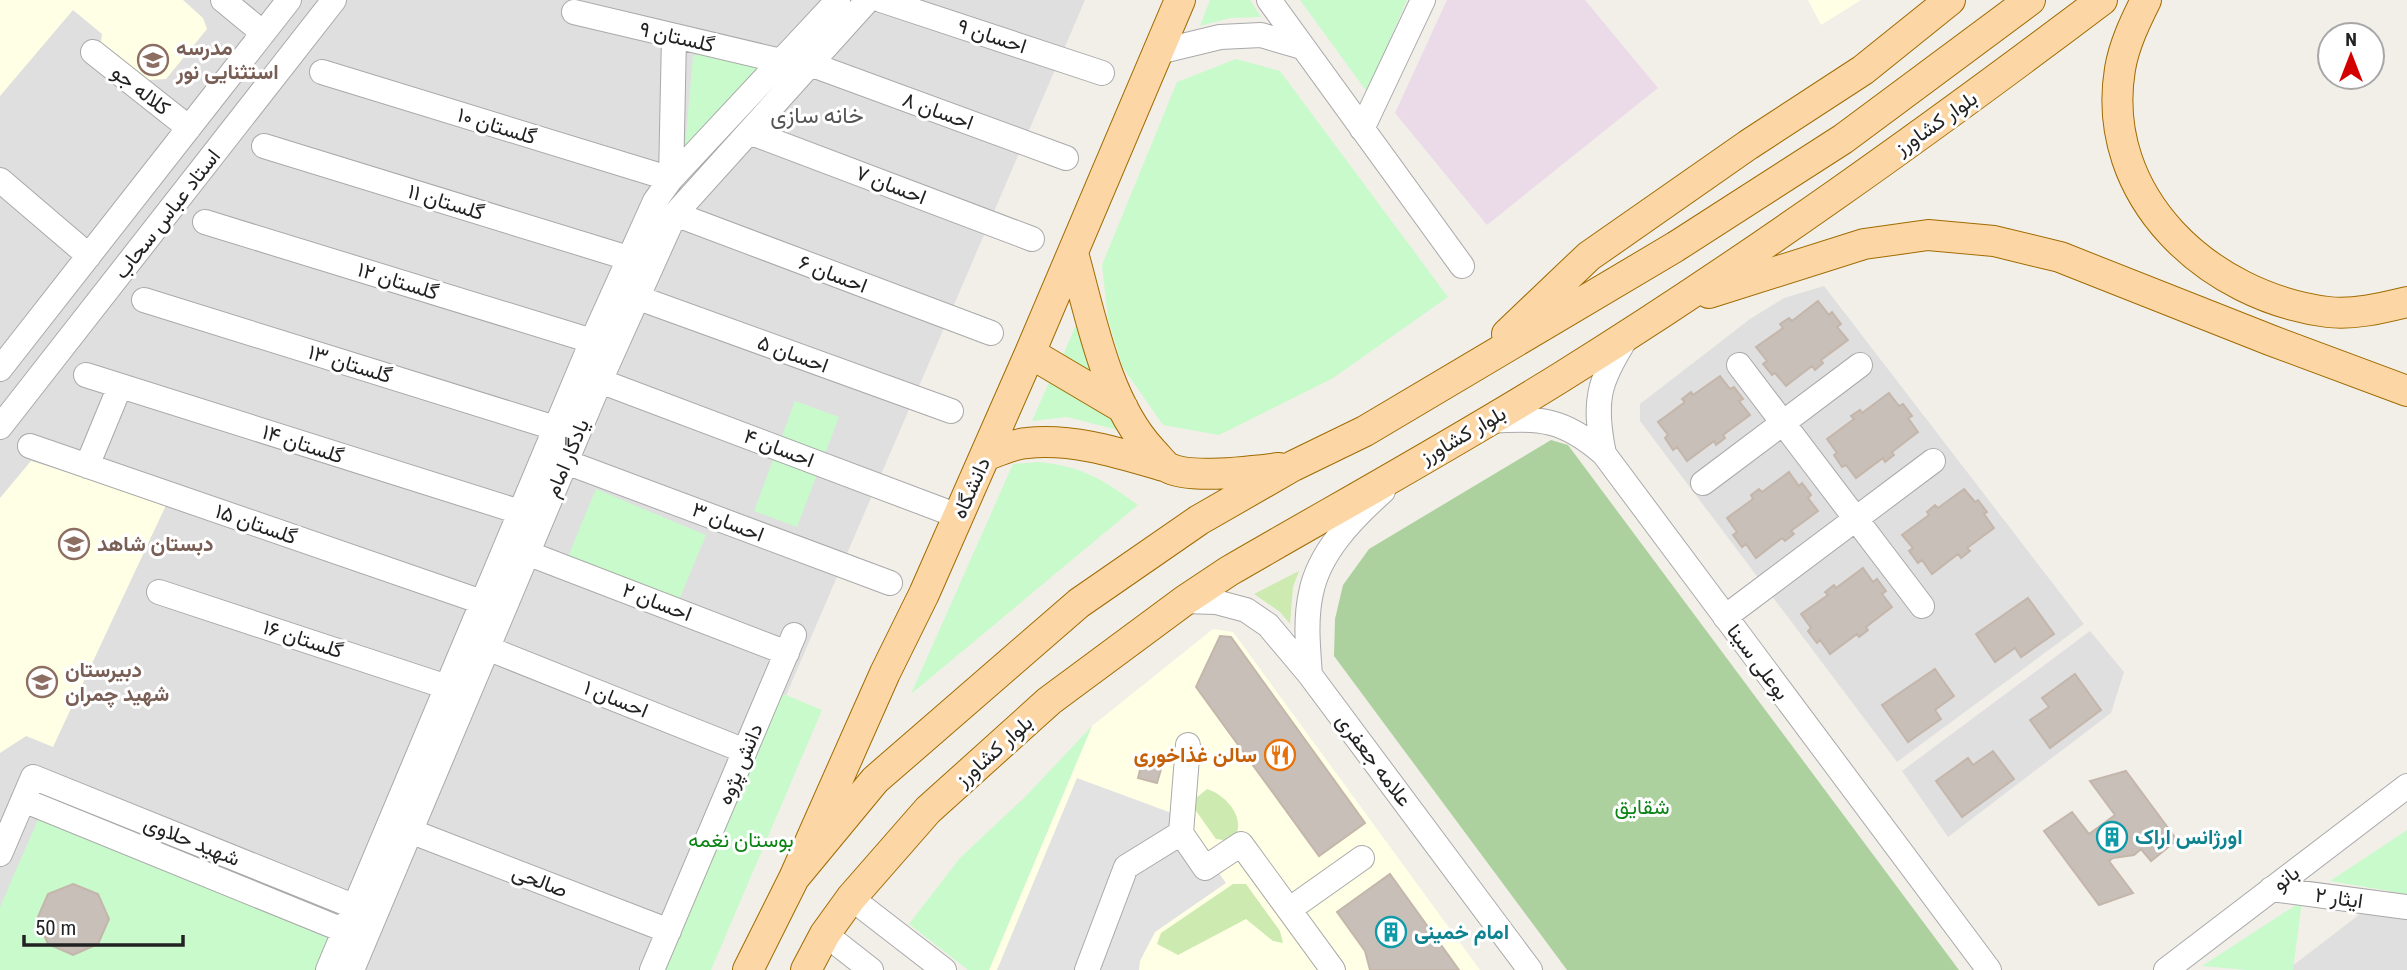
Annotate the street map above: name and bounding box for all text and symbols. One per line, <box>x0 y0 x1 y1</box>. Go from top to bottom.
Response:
street label: احسان ۹ <box>954 14 1030 58</box>
street label: گلستان ۹ <box>637 17 717 57</box>
north arrow <box>2316 21 2386 91</box>
text: N <box>2345 28 2357 51</box>
place label: مدرسه استثنایی نور <box>175 36 279 85</box>
school or university icon: مدرسه استثنایی نور <box>136 43 170 77</box>
street label: کلاله جو <box>107 60 175 121</box>
street label: بلوار کشاورز <box>1889 86 1982 161</box>
street label: احسان ۸ <box>899 87 977 135</box>
district label: خانه سازی <box>770 102 864 130</box>
street label: گلستان ۱۰ <box>455 103 539 149</box>
street label: استاد عباس سحاب <box>109 144 225 284</box>
street label: احسان ۷ <box>852 161 930 209</box>
street label: گلستان ۱۱ <box>405 179 487 225</box>
street label: احسان ۶ <box>795 250 871 298</box>
street label: گلستان ۱۲ <box>355 257 441 305</box>
street label: احسان ۵ <box>754 330 832 378</box>
street label: گلستان ۱۳ <box>305 340 395 388</box>
street label: بلوار کشاورز <box>1415 401 1511 471</box>
street label: یادگار امام <box>540 415 596 502</box>
street label: گلستان ۱۴ <box>259 420 347 468</box>
street label: احسان ۴ <box>741 424 817 472</box>
street label: دانشگاه <box>947 454 995 522</box>
street label: احسان ۳ <box>689 497 767 547</box>
street label: گلستان ۱۵ <box>212 499 300 549</box>
school or university icon: دبستان شاهد <box>57 527 91 561</box>
place label: دبستان شاهد <box>97 532 214 556</box>
street label: احسان ۲ <box>619 578 695 626</box>
street label: گلستان ۱۶ <box>260 615 346 663</box>
street label: بوعلی سینا <box>1721 619 1794 705</box>
place label: دبیرستان شهید چمران <box>65 658 169 708</box>
school or university icon: دبیرستان شهید چمران <box>25 665 59 699</box>
street label: احسان ۱ <box>580 675 652 723</box>
street label: علامه جعفری <box>1331 709 1417 812</box>
street label: بلوار کشاورز <box>950 710 1038 793</box>
street label: دانش پژوه <box>712 720 770 809</box>
restaurant icon: سالن غذاخوری <box>1263 738 1297 772</box>
place label: سالن غذاخوری <box>1133 743 1257 768</box>
park label: شقایق <box>1614 795 1670 819</box>
street label: شهید حلاوی <box>140 811 244 872</box>
building icon: اورژانس اراک <box>2095 820 2129 854</box>
place label: اورژانس اراک <box>2135 825 2243 850</box>
park label: بوستان نغمه <box>688 828 794 853</box>
street label: صالحی <box>509 860 571 902</box>
street label: بانو <box>2268 860 2305 897</box>
street label: ایثار ۲ <box>2313 883 2364 914</box>
scale bar <box>24 904 184 948</box>
building icon: امام خمینی <box>1374 915 1408 949</box>
text: 50 m <box>35 916 76 940</box>
place label: امام خمینی <box>1414 920 1509 946</box>

